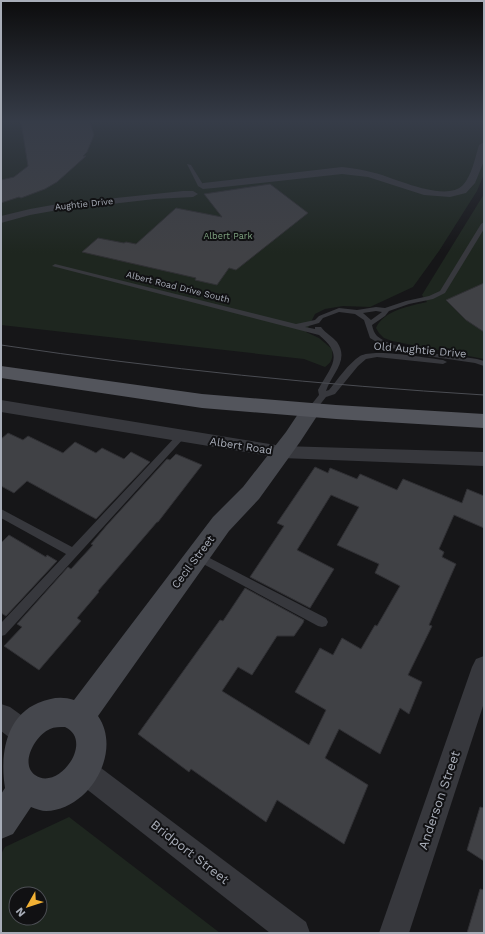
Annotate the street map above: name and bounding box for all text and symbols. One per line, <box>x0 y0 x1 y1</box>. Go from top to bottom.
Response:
street label: Aughtie Drive <box>54 196 114 212</box>
park label: Albert Park <box>203 231 253 241</box>
street label: Albert Road Drive South <box>125 269 231 305</box>
street label: Old Aughtie Drive <box>373 339 467 361</box>
street label: Albert Road <box>209 435 273 457</box>
street label: Cecil Street <box>169 533 217 591</box>
street label: Anderson Street <box>415 748 463 851</box>
street label: Bridport Street <box>148 817 233 888</box>
north arrow <box>8 886 48 926</box>
text: N <box>13 905 28 919</box>

